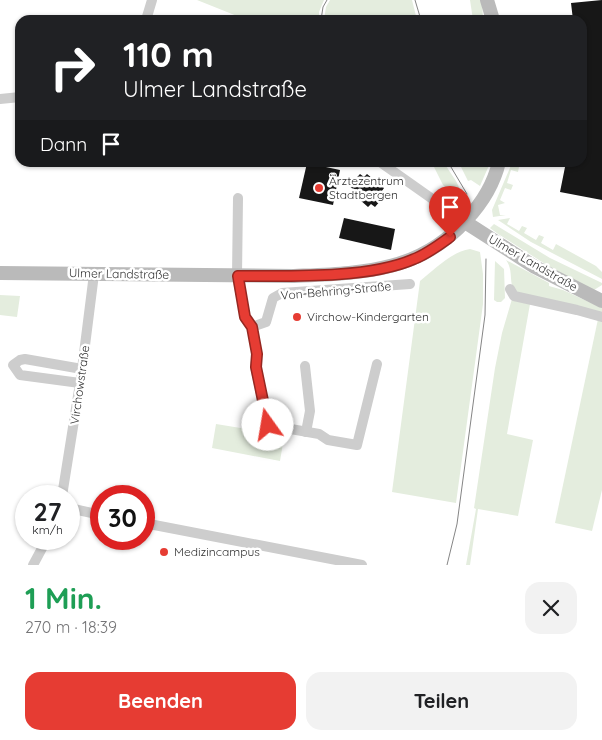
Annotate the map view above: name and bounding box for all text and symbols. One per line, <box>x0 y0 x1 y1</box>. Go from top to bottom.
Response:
text: 110 m <box>123 32 214 76</box>
icon: right <box>40 35 105 100</box>
text: Ulmer Landstraße <box>123 75 307 103</box>
icon: arrive <box>97 130 125 158</box>
text: Dann <box>40 132 87 156</box>
place label: Ärztezentrum Stadtbergen <box>329 173 404 202</box>
marker: Ärztezentrum Stadtbergen <box>313 182 325 194</box>
pin <box>429 186 471 237</box>
icon: arrive <box>436 193 464 221</box>
street label: Ulmer Landstraße <box>486 231 581 294</box>
street label: Ulmer Landstraße <box>69 265 170 282</box>
street label: Von-Behring-Straße <box>280 278 392 303</box>
place label: Virchow-Kindergarten <box>307 309 429 324</box>
marker: Virchow-Kindergarten <box>291 311 303 323</box>
street label: Virchowstraße <box>67 344 93 425</box>
position arrow <box>241 398 293 450</box>
speed limit sign: 30 <box>90 485 155 550</box>
text: 27 <box>34 496 61 527</box>
text: km/h <box>32 522 63 537</box>
place label: Medizincampus <box>174 544 260 559</box>
marker: Medizincampus <box>158 546 170 558</box>
text: 1 Min. <box>25 579 102 617</box>
button: close <box>525 582 577 634</box>
text: 270 m · 18:39 <box>25 617 117 637</box>
button: Beenden <box>25 672 296 730</box>
button: Teilen <box>306 672 577 730</box>

